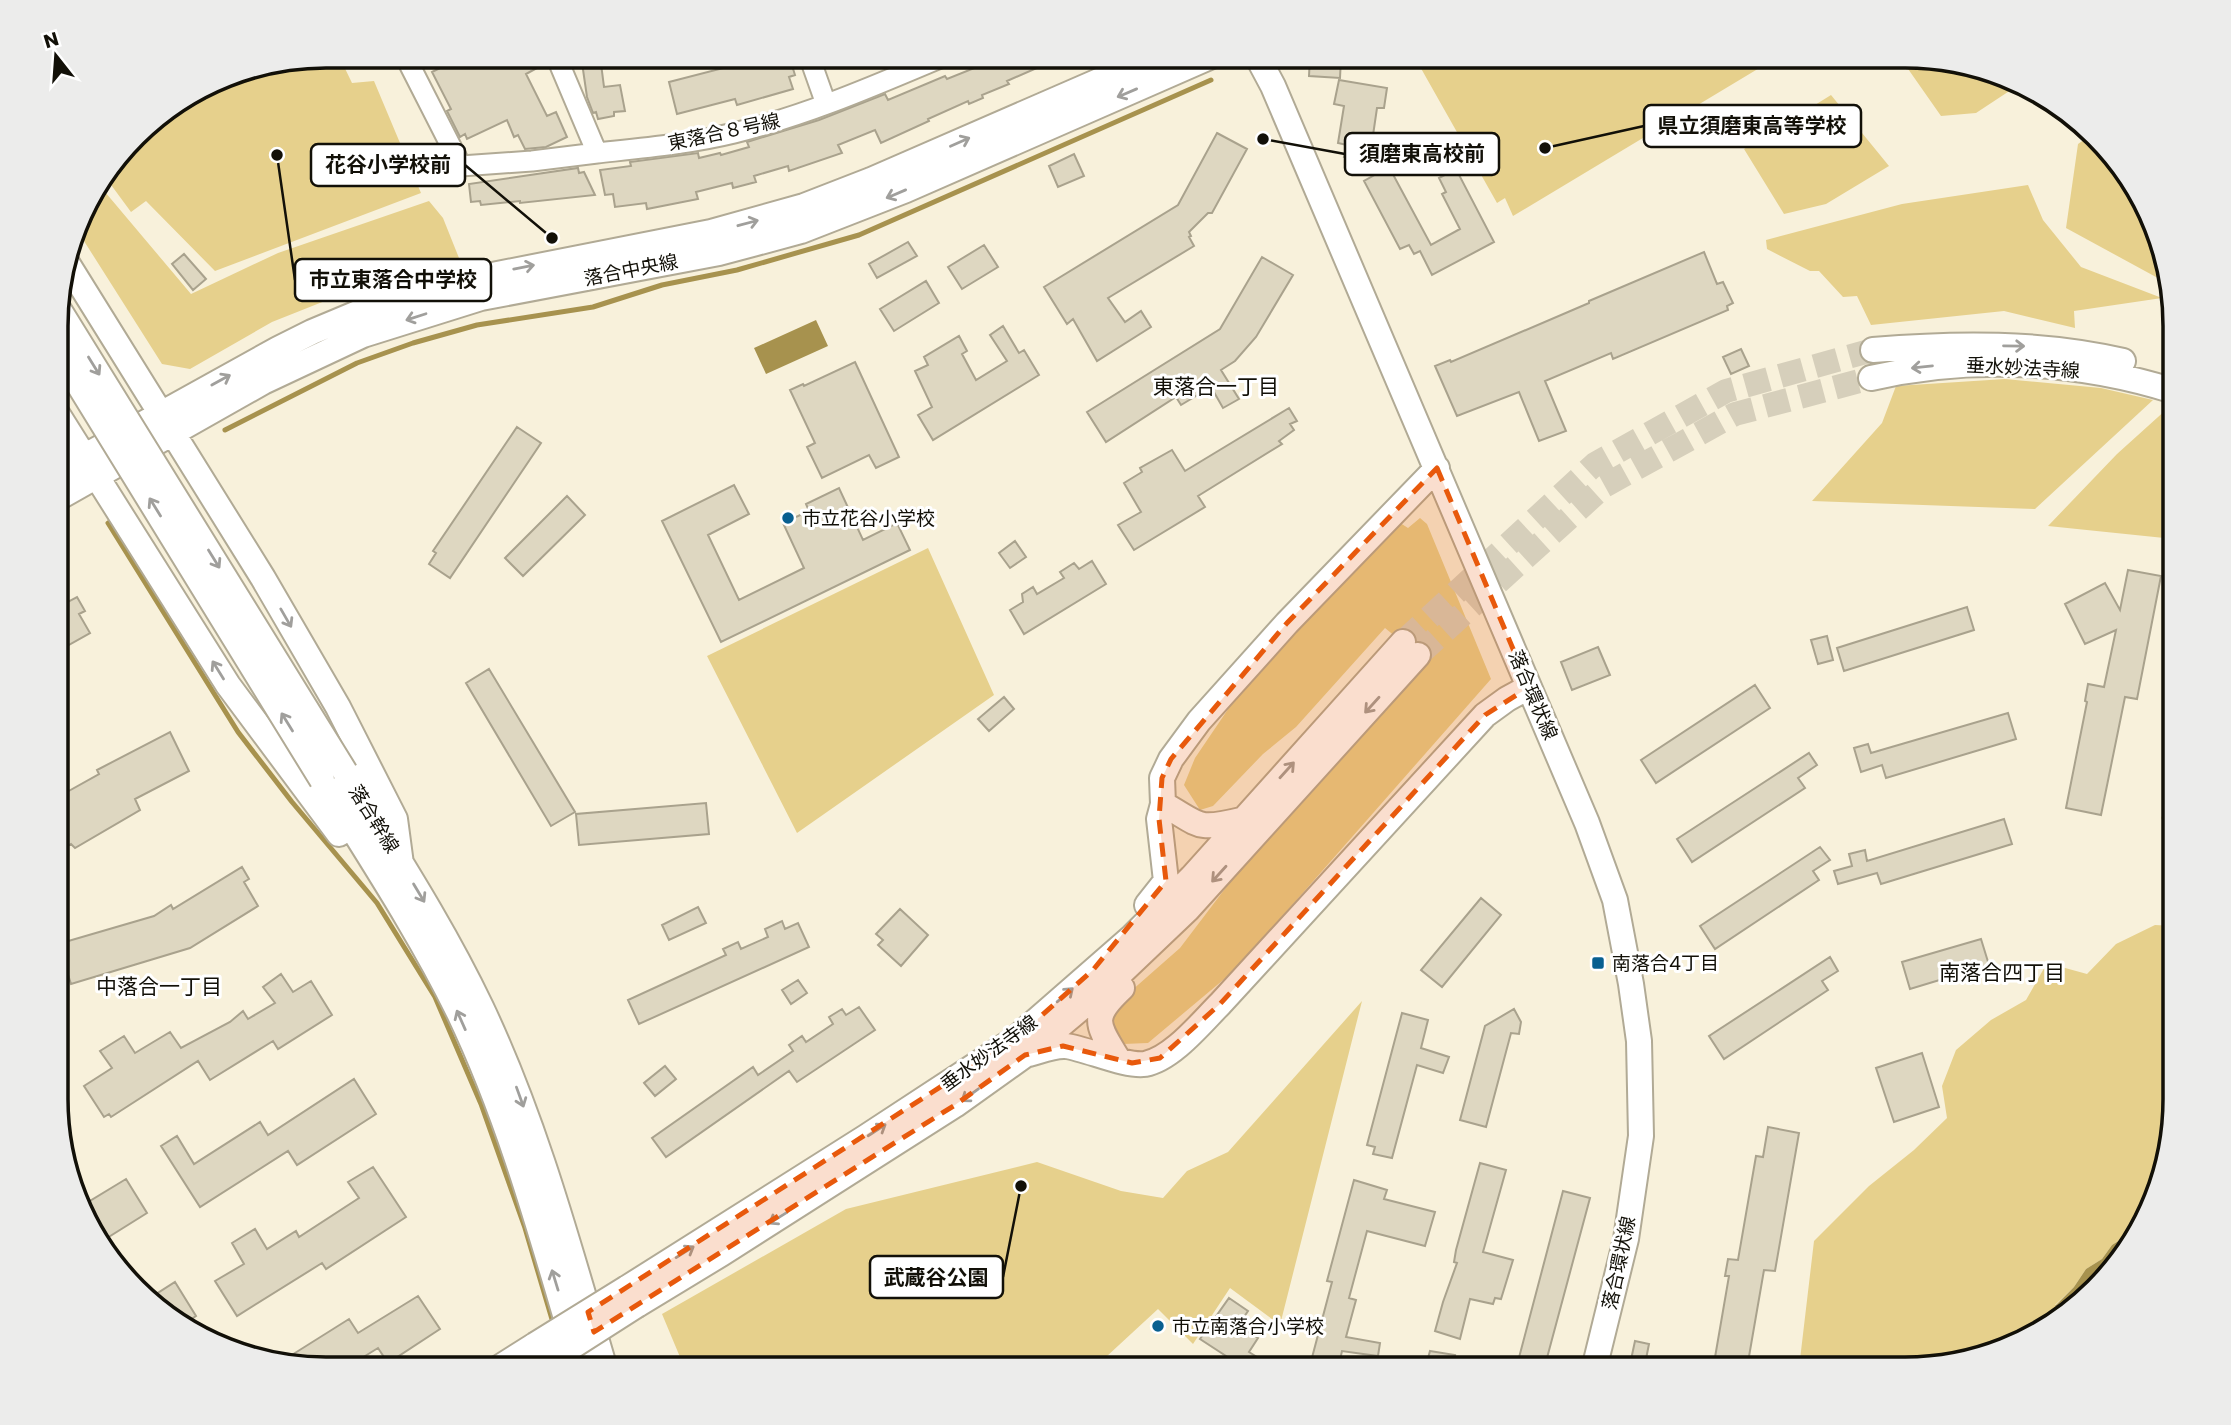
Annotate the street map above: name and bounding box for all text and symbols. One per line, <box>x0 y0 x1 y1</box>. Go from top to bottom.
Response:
north arrow <box>21 21 91 91</box>
text: N <box>40 25 62 55</box>
one-way arrow <box>1117 87 1139 100</box>
callout: 県立須磨東高等学校 <box>1644 105 1861 147</box>
street label: 東落合８号線 <box>665 107 783 157</box>
text: 県立須磨東高等学校 <box>1658 111 1847 140</box>
callout: 須磨東高校前 <box>1345 133 1499 175</box>
one-way arrow <box>948 134 970 147</box>
text: 須磨東高校前 <box>1359 139 1485 168</box>
callout: 花谷小学校前 <box>311 144 465 186</box>
text: 花谷小学校前 <box>325 150 451 179</box>
one-way arrow <box>886 188 908 201</box>
one-way arrow <box>736 216 758 229</box>
street label: 落合中央線 <box>582 248 680 292</box>
callout: 市立東落合中学校 <box>295 259 491 301</box>
one-way arrow <box>512 259 535 273</box>
text: 市立東落合中学校 <box>309 265 477 294</box>
one-way arrow <box>405 311 427 324</box>
one-way arrow <box>2003 340 2026 353</box>
street label: 垂水妙法寺線 <box>1965 352 2081 384</box>
one-way arrow <box>87 356 102 375</box>
one-way arrow <box>1912 361 1934 374</box>
district label: 東落合一丁目 <box>1153 372 1279 401</box>
one-way arrow <box>210 373 231 386</box>
one-way arrow <box>147 497 161 517</box>
place label: 市立花谷小学校 <box>802 505 935 532</box>
marker: 市立花谷小学校 <box>780 510 796 526</box>
one-way arrow <box>207 549 221 569</box>
one-way arrow <box>279 607 293 627</box>
street label: 落合環状線 <box>1502 646 1564 744</box>
one-way arrow <box>211 660 225 680</box>
one-way arrow <box>1364 696 1380 714</box>
one-way arrow <box>279 712 293 732</box>
one-way arrow <box>1279 761 1295 779</box>
street label: 落合幹線 <box>342 780 406 858</box>
one-way arrow <box>1211 865 1228 882</box>
one-way arrow <box>412 883 426 903</box>
place label: 南落合4丁目 <box>1612 950 1719 977</box>
marker: 南落合4丁目 <box>1590 955 1606 971</box>
district label: 南落合四丁目 <box>1939 958 2065 987</box>
district label: 中落合一丁目 <box>96 972 222 1001</box>
one-way arrow <box>1056 987 1074 1003</box>
street label: 垂水妙法寺線 <box>935 1009 1043 1097</box>
one-way arrow <box>454 1010 467 1031</box>
one-way arrow <box>514 1085 527 1107</box>
one-way arrow <box>961 1087 980 1102</box>
one-way arrow <box>867 1123 886 1137</box>
one-way arrow <box>769 1211 789 1225</box>
street label: 落合環状線 <box>1596 1214 1642 1312</box>
one-way arrow <box>675 1245 695 1259</box>
callout: 武蔵谷公園 <box>870 1256 1003 1298</box>
text: 武蔵谷公園 <box>884 1263 989 1292</box>
one-way arrow <box>547 1269 560 1291</box>
place label: 市立南落合小学校 <box>1172 1313 1324 1340</box>
marker: 市立南落合小学校 <box>1150 1318 1166 1334</box>

